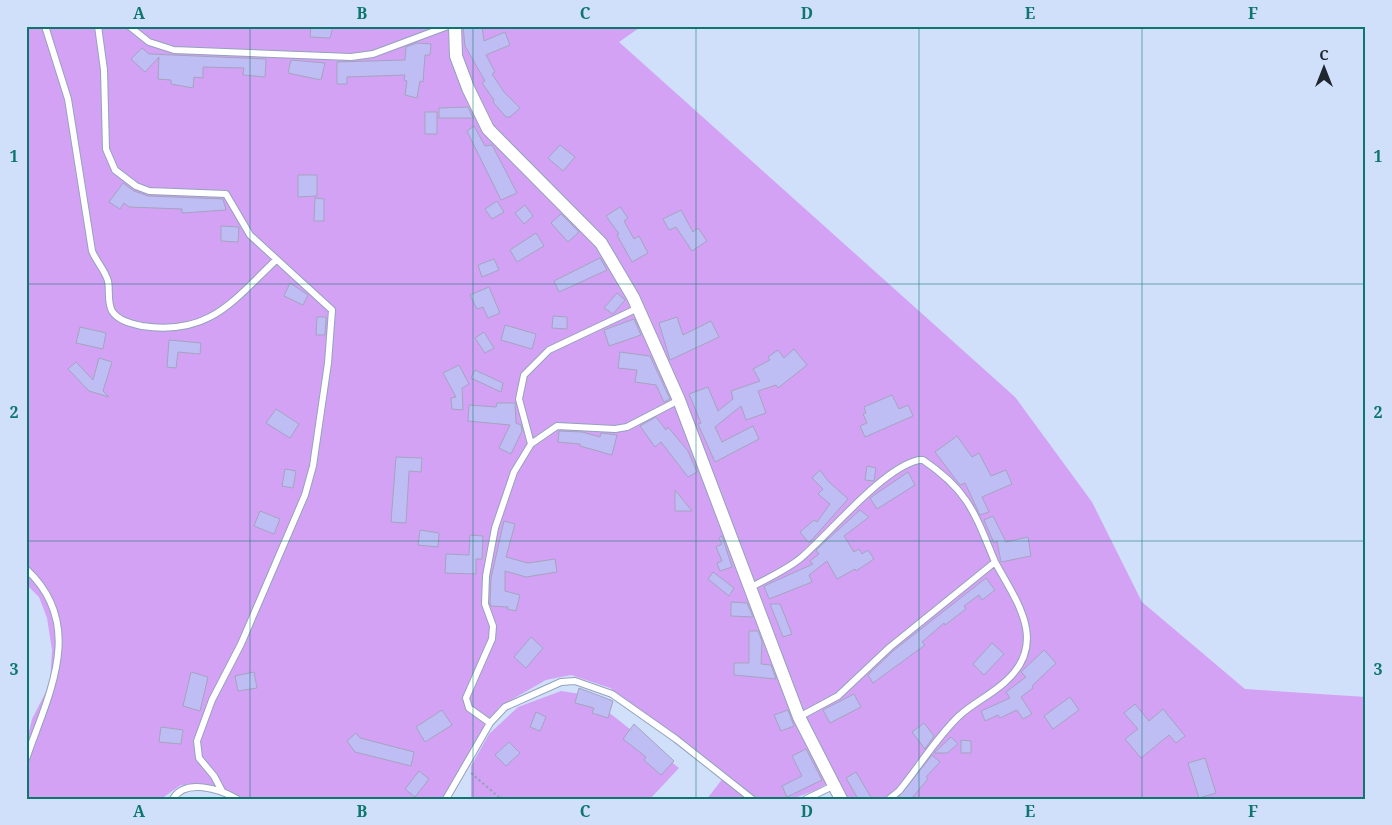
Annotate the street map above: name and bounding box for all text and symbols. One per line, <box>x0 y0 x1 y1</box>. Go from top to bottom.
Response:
text: A <box>133 2 146 24</box>
text: B <box>357 2 368 24</box>
text: C <box>580 2 591 24</box>
text: D <box>801 2 813 24</box>
text: E <box>1025 2 1035 24</box>
text: F <box>1248 2 1258 24</box>
north arrow <box>1300 42 1350 92</box>
text: С <box>1319 45 1329 64</box>
text: 1 <box>9 145 19 167</box>
text: 1 <box>1373 145 1383 167</box>
text: 2 <box>9 401 19 423</box>
text: 2 <box>1373 401 1383 423</box>
text: 3 <box>9 658 19 680</box>
text: 3 <box>1373 658 1383 680</box>
text: A <box>133 800 146 822</box>
text: B <box>357 800 368 822</box>
text: C <box>580 800 591 822</box>
text: D <box>801 800 813 822</box>
text: E <box>1025 800 1035 822</box>
text: F <box>1248 800 1258 822</box>

